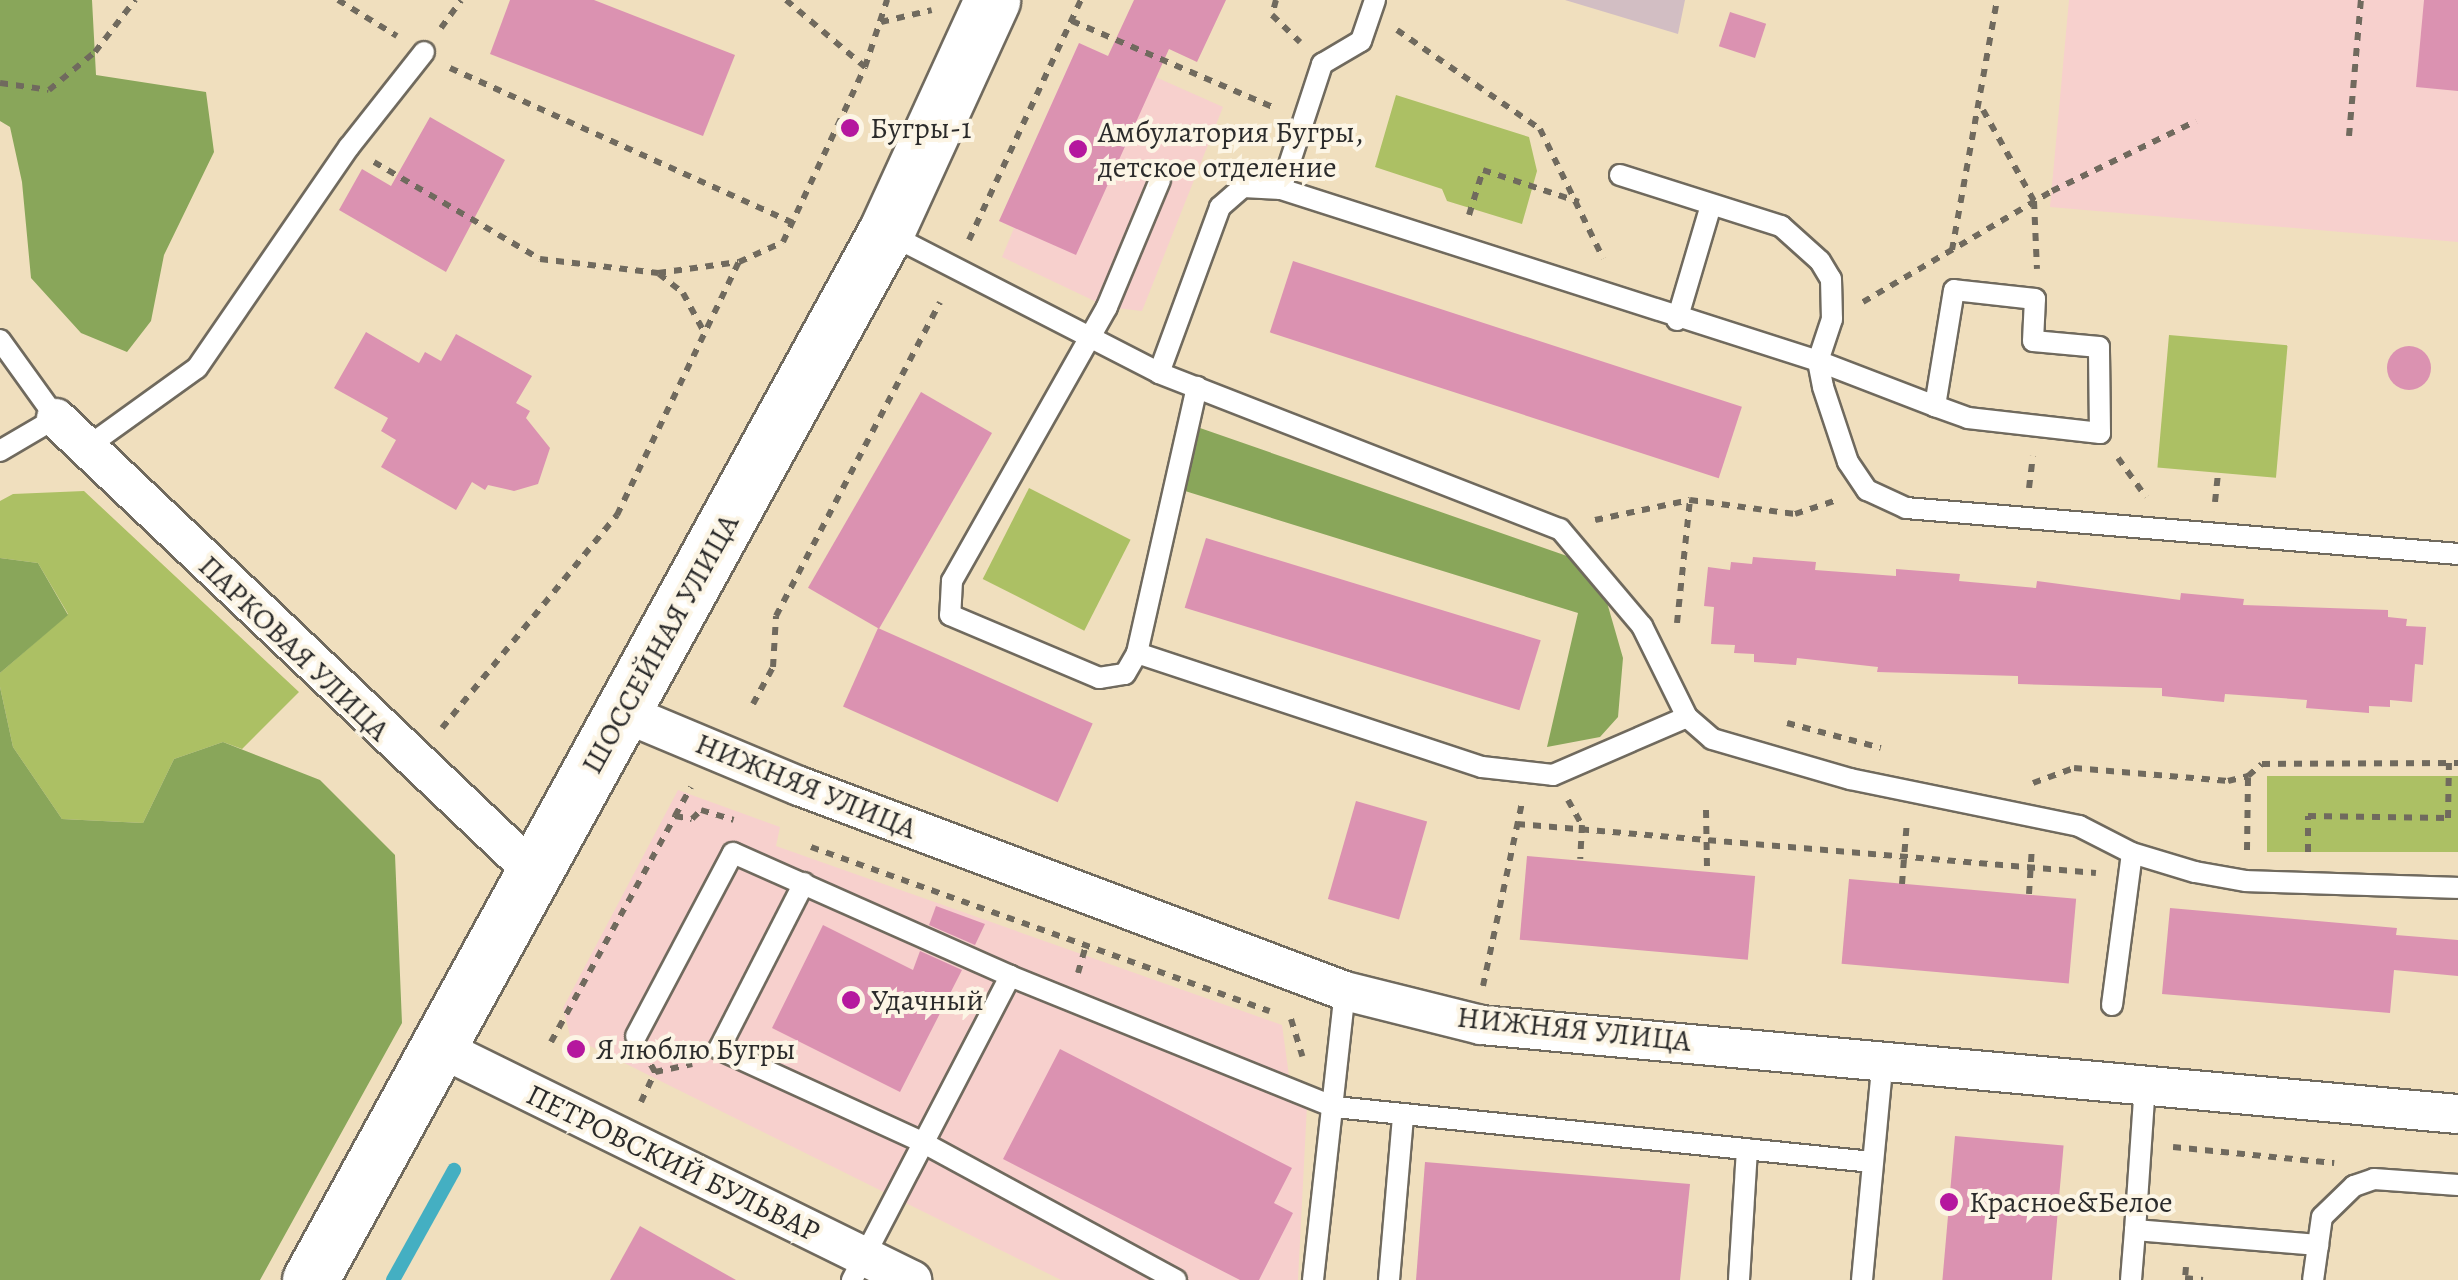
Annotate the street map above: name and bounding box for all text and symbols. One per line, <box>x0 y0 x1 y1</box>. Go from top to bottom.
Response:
place label: Бугры-1 <box>870 110 971 146</box>
place label: Амбулатория Бугры, детское отделение <box>1098 114 1363 184</box>
marker: Бугры-1 <box>839 117 861 139</box>
marker: Амбулатория Бугры, детское отделение <box>1067 138 1089 160</box>
street label: ШОССЕЙНАЯ УЛИЦА <box>574 508 746 780</box>
street label: ПАРКОВАЯ УЛИЦА <box>191 548 397 748</box>
street label: НИЖНЯЯ УЛИЦА <box>690 725 922 847</box>
place label: Удачный <box>871 982 984 1018</box>
marker: Удачный <box>840 989 862 1011</box>
street label: НИЖНЯЯ УЛИЦА <box>1455 999 1693 1059</box>
place label: Я люблю Бугры <box>596 1031 796 1067</box>
marker: Я люблю Бугры <box>565 1038 587 1060</box>
street label: ПЕТРОВСКИЙ БУЛЬВАР <box>521 1076 825 1250</box>
place label: Красное&Белое <box>1969 1184 2173 1220</box>
marker: Красное&Белое <box>1938 1191 1960 1213</box>

